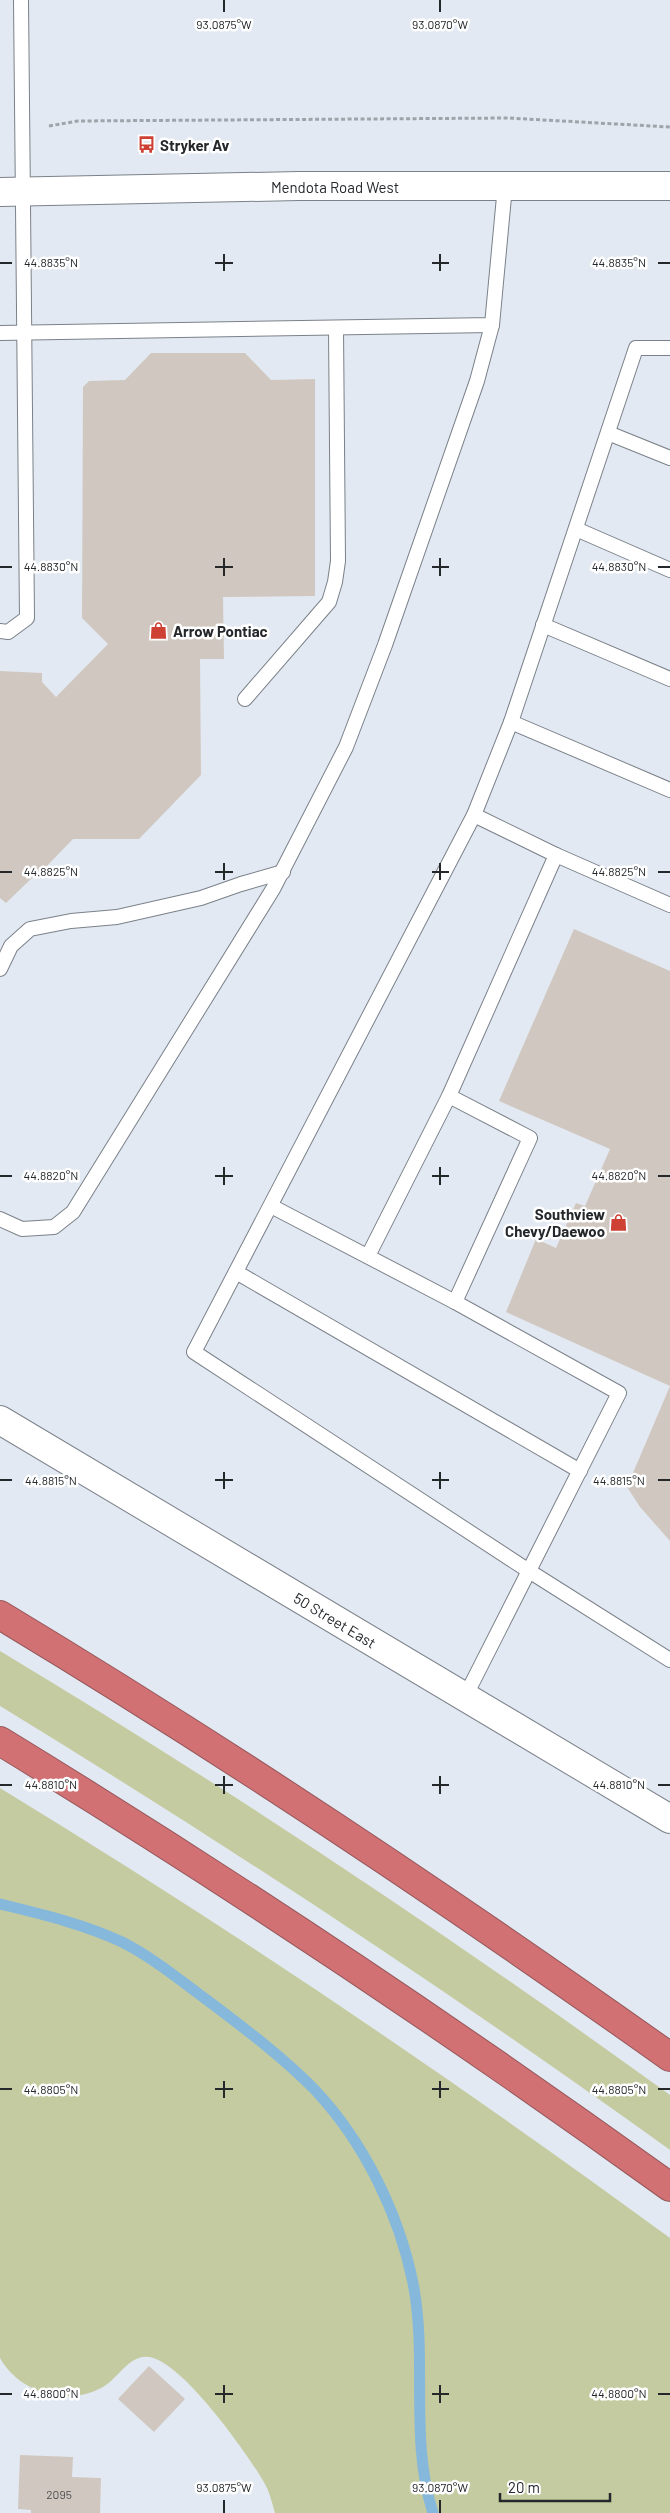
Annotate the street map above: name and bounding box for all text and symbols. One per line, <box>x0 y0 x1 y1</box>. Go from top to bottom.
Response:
text: 93.0875°W <box>196 17 252 31</box>
text: 93.0870°W <box>412 17 468 31</box>
bus stop icon: Stryker Av <box>136 135 156 155</box>
place label: Stryker Av <box>160 136 230 154</box>
street label: Mendota Road West <box>271 178 399 196</box>
text: 44.8835°N <box>24 255 78 269</box>
text: 44.8835°N <box>592 255 646 269</box>
text: 44.8830°N <box>24 559 78 573</box>
text: 44.8830°N <box>592 559 646 573</box>
shop icon: Arrow Pontiac <box>149 621 169 641</box>
place label: Arrow Pontiac <box>173 622 268 640</box>
text: 44.8825°N <box>24 864 78 878</box>
text: 44.8825°N <box>592 864 646 878</box>
text: 44.8820°N <box>24 1168 78 1182</box>
text: 44.8820°N <box>592 1168 646 1182</box>
place label: Southview Chevy/Daewoo <box>505 1205 605 1240</box>
shop icon: Southview Chevy/Daewoo <box>609 1213 629 1233</box>
text: 44.8815°N <box>25 1473 77 1487</box>
text: 44.8815°N <box>593 1473 645 1487</box>
street label: 50 Street East <box>291 1588 379 1652</box>
text: 44.8810°N <box>25 1777 77 1791</box>
text: 44.8810°N <box>593 1777 645 1791</box>
text: 44.8805°N <box>24 2082 78 2096</box>
text: 44.8805°N <box>592 2082 646 2096</box>
text: 44.8800°N <box>23 2386 79 2400</box>
text: 44.8800°N <box>591 2386 647 2400</box>
scale bar <box>500 2470 610 2502</box>
text: 20 m <box>508 2478 540 2496</box>
text: 93.0875°W <box>196 2480 252 2494</box>
text: 93.0870°W <box>412 2480 468 2494</box>
house number: 2095 <box>46 2487 72 2501</box>

